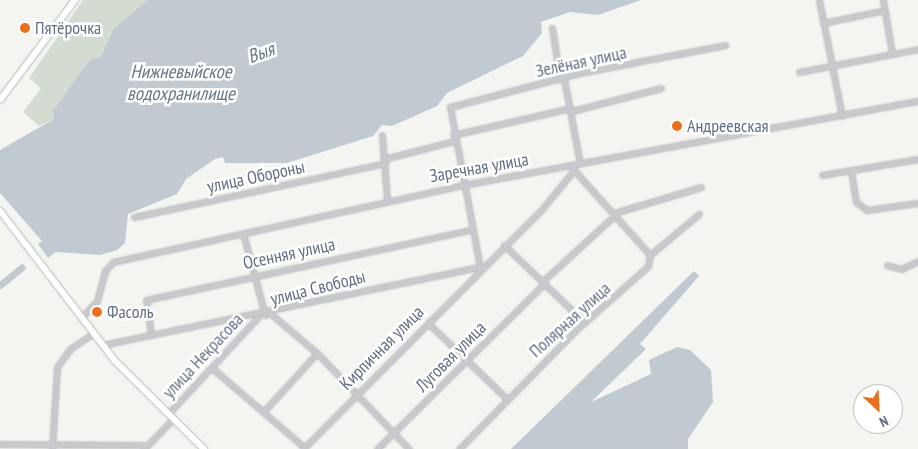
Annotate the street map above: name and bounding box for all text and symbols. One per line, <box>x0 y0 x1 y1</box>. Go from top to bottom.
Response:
place label: Пятёрочка <box>35 17 101 39</box>
marker: Пятёрочка <box>19 22 31 34</box>
water label: Выя <box>245 38 277 68</box>
street label: Зелёная улица <box>534 42 628 82</box>
water label: Нижневыйское водохранилище <box>127 61 235 105</box>
place label: Андреевская <box>687 115 769 137</box>
marker: Андреевская <box>671 120 683 132</box>
street label: Заречная улица <box>428 149 530 187</box>
street label: улица Обороны <box>205 156 307 198</box>
street label: Осенняя улица <box>241 234 337 274</box>
street label: улица Свободы <box>268 266 368 310</box>
street label: Полярная улица <box>525 278 615 362</box>
place label: Фасоль <box>107 301 154 323</box>
street label: Кирпичная улица <box>335 301 429 395</box>
marker: Фасоль <box>91 306 103 318</box>
street label: улица Некрасова <box>158 309 248 403</box>
street label: Луговая улица <box>411 317 491 397</box>
north arrow <box>853 384 903 434</box>
text: N <box>877 412 891 431</box>

